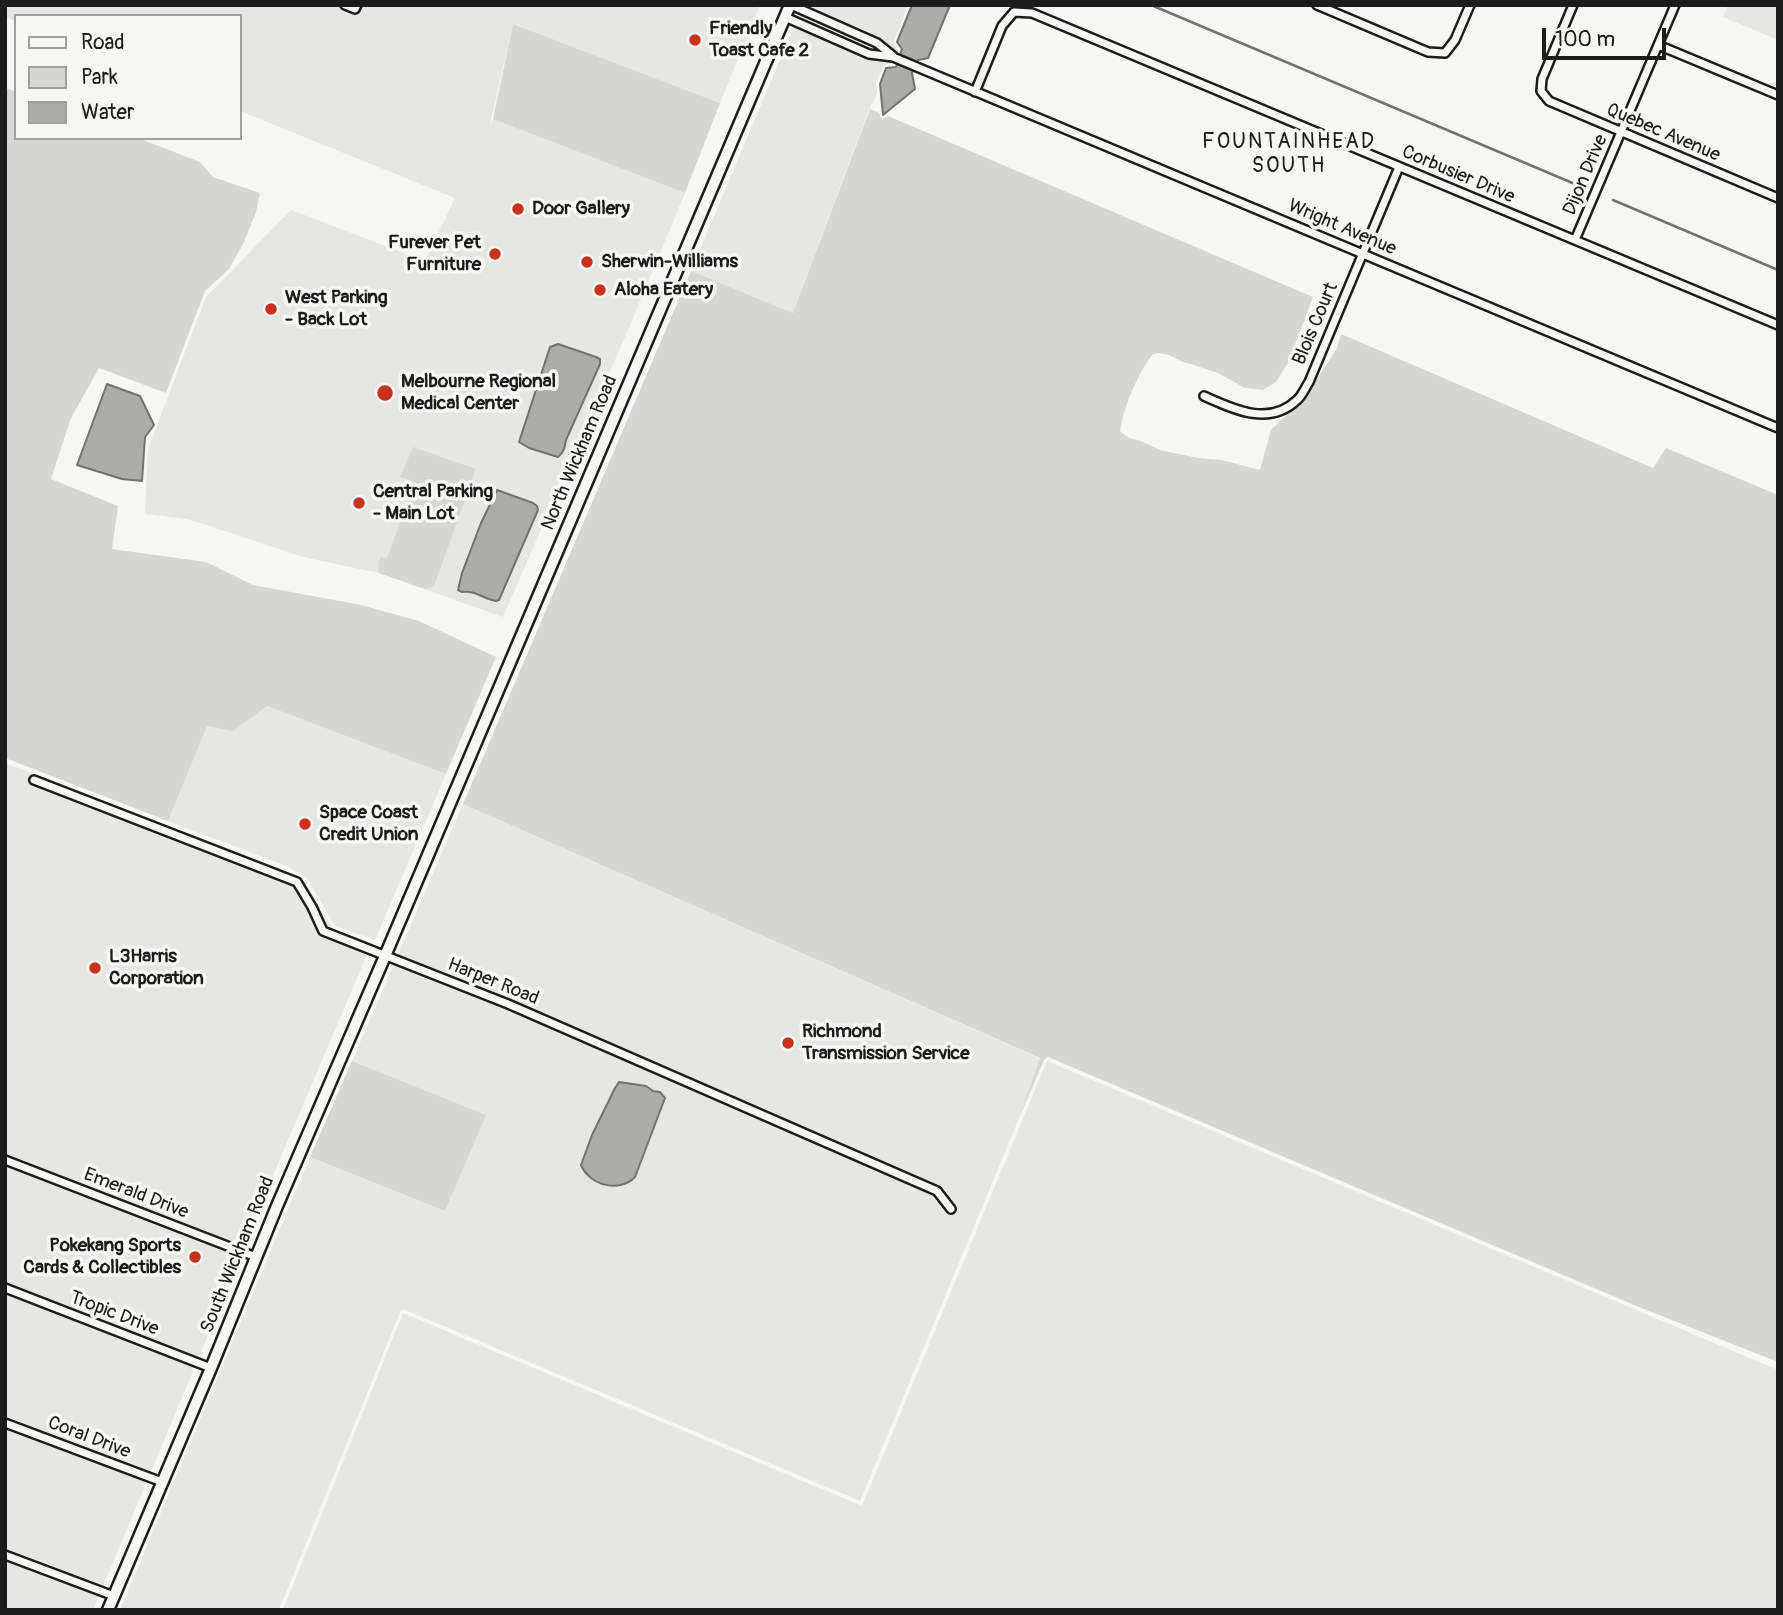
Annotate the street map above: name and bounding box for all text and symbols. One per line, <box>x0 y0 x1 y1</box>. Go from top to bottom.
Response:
legend <box>14 14 242 140</box>
scale bar <box>1545 14 1669 58</box>
place label: Friendly Toast Cafe 2 <box>709 18 809 62</box>
text: 100 m <box>1555 26 1615 53</box>
text: Road <box>81 29 125 56</box>
marker: Friendly Toast Cafe 2 <box>687 32 703 48</box>
text: Park <box>81 64 118 91</box>
text: Water <box>81 99 134 126</box>
street label: Quebec Avenue <box>1603 99 1723 167</box>
district label: FOUNTAINHEAD SOUTH <box>1204 130 1374 180</box>
street label: Dijon Drive <box>1559 131 1613 219</box>
street label: Corbusier Drive <box>1398 141 1518 209</box>
street label: Wright Avenue <box>1285 195 1399 261</box>
place label: Door Gallery <box>532 198 630 220</box>
marker: Door Gallery <box>510 201 526 217</box>
place label: Furever Pet Furniture <box>388 232 481 276</box>
marker: Furever Pet Furniture <box>487 246 503 262</box>
place label: Sherwin-Williams <box>601 251 738 273</box>
marker: Sherwin-Williams <box>579 254 595 270</box>
place label: Aloha Eatery <box>614 279 713 301</box>
street label: Blois Court <box>1288 279 1344 369</box>
marker: Aloha Eatery <box>592 282 608 298</box>
place label: West Parking - Back Lot <box>285 287 388 331</box>
marker: West Parking - Back Lot <box>263 301 279 317</box>
place label: Melbourne Regional Medical Center <box>401 371 556 415</box>
street label: North Wickham Road <box>537 372 623 534</box>
marker: Melbourne Regional Medical Center <box>375 383 395 403</box>
place label: Central Parking - Main Lot <box>373 481 493 525</box>
marker: Central Parking - Main Lot <box>351 495 367 511</box>
place label: Space Coast Credit Union <box>319 802 418 846</box>
marker: Space Coast Credit Union <box>297 816 313 832</box>
place label: L3Harris Corporation <box>109 946 204 990</box>
street label: Harper Road <box>444 953 542 1011</box>
marker: L3Harris Corporation <box>87 960 103 976</box>
place label: Richmond Transmission Service <box>802 1021 970 1065</box>
marker: Richmond Transmission Service <box>780 1035 796 1051</box>
street label: Emerald Drive <box>80 1164 192 1224</box>
street label: South Wickham Road <box>196 1173 280 1337</box>
place label: Pokekang Sports Cards & Collectibles <box>23 1235 181 1279</box>
marker: Pokekang Sports Cards & Collectibles <box>187 1249 203 1265</box>
street label: Tropic Drive <box>66 1287 162 1341</box>
street label: Coral Drive <box>44 1412 134 1464</box>

